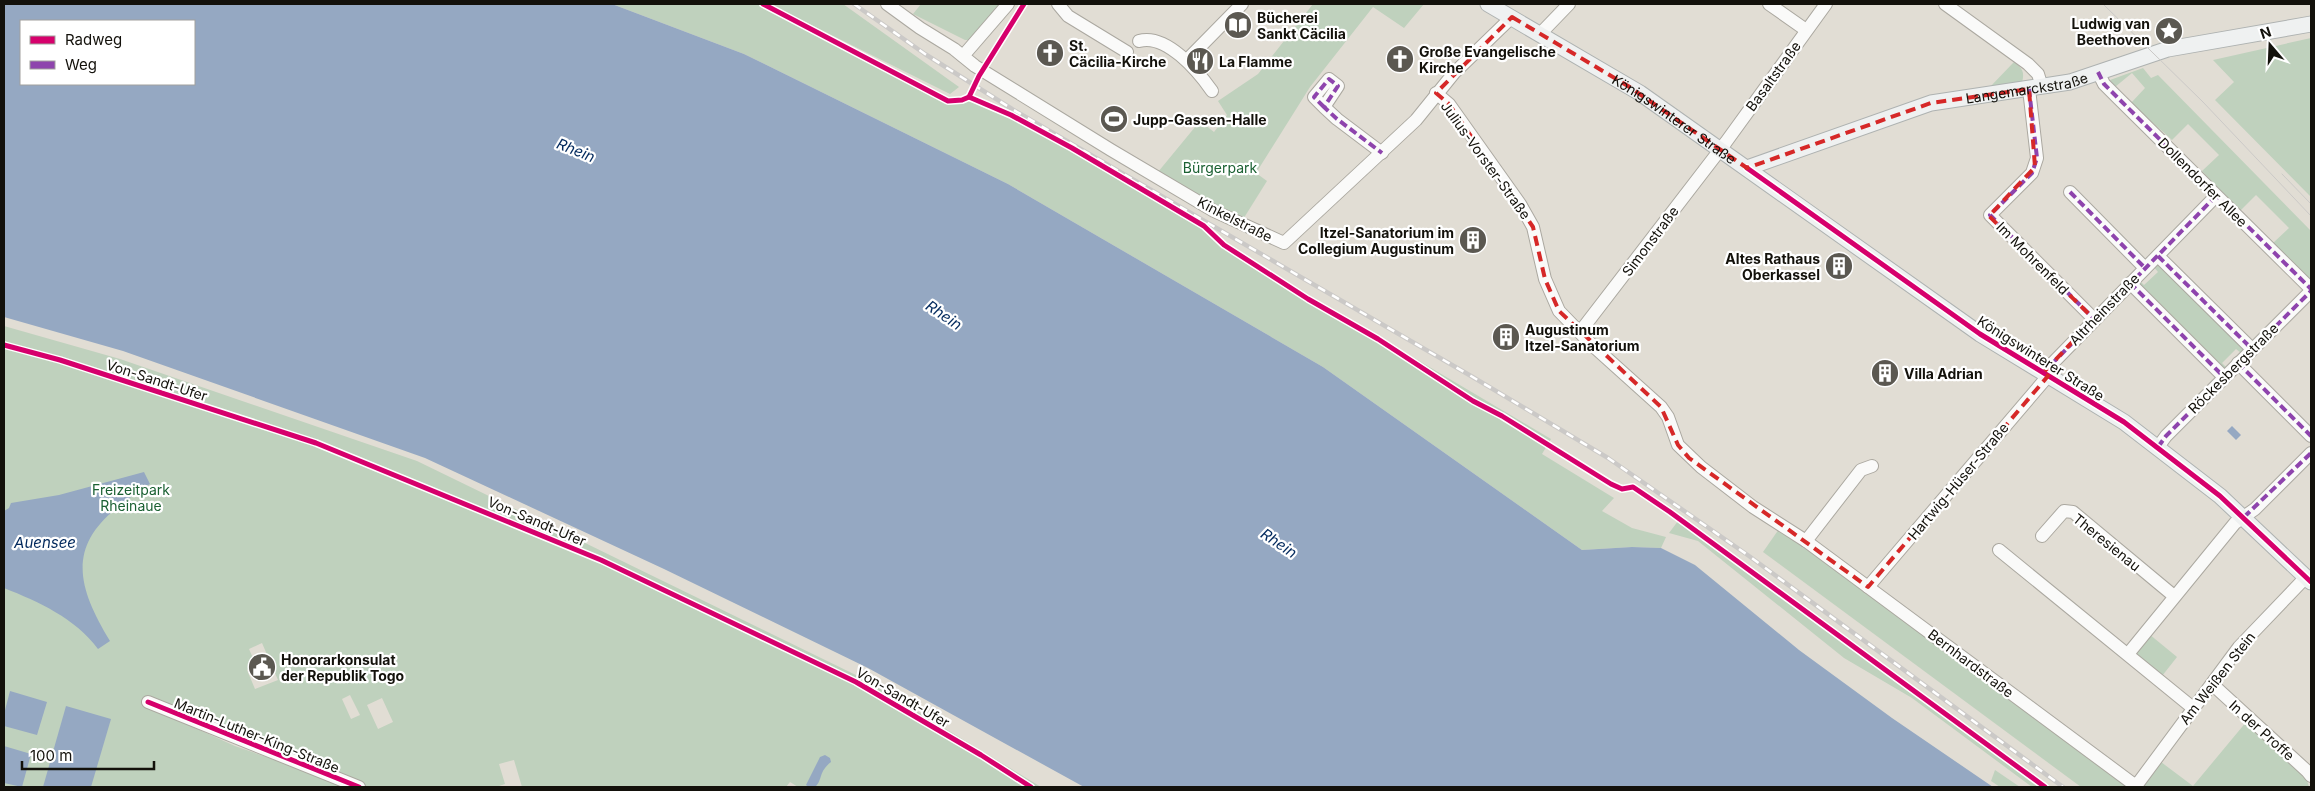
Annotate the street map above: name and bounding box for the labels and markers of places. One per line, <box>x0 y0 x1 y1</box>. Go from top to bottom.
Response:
place label: Bücherei Sankt Cäcilia <box>1257 9 1346 42</box>
library icon: Bücherei Sankt Cäcilia <box>1223 10 1253 40</box>
place label: Ludwig van Beethoven <box>2072 15 2150 48</box>
place icon: Ludwig van Beethoven <box>2154 16 2184 46</box>
place label: St. Cäcilia-Kirche <box>1069 37 1166 70</box>
church icon: St. Cäcilia-Kirche <box>1035 38 1065 68</box>
place label: Große Evangelische Kirche <box>1419 43 1556 76</box>
church icon: Große Evangelische Kirche <box>1385 44 1415 74</box>
restaurant icon: La Flamme <box>1185 46 1215 76</box>
place label: La Flamme <box>1219 53 1292 70</box>
sports icon: Jupp-Gassen-Halle <box>1099 104 1129 134</box>
place label: Jupp-Gassen-Halle <box>1133 111 1267 128</box>
place label: Itzel-Sanatorium im Collegium Augustinum <box>1298 224 1454 257</box>
building icon: Itzel-Sanatorium im Collegium Augustinum <box>1458 225 1488 255</box>
place label: Altes Rathaus Oberkassel <box>1725 250 1820 283</box>
building icon: Altes Rathaus Oberkassel <box>1824 251 1854 281</box>
place label: Augustinum Itzel-Sanatorium <box>1525 321 1640 354</box>
building icon: Augustinum Itzel-Sanatorium <box>1491 322 1521 352</box>
building icon: Villa Adrian <box>1870 358 1900 388</box>
place label: Villa Adrian <box>1904 365 1983 382</box>
place label: Honorarkonsulat der Republik Togo <box>281 651 405 684</box>
public building icon: Honorarkonsulat der Republik Togo <box>247 652 277 682</box>

